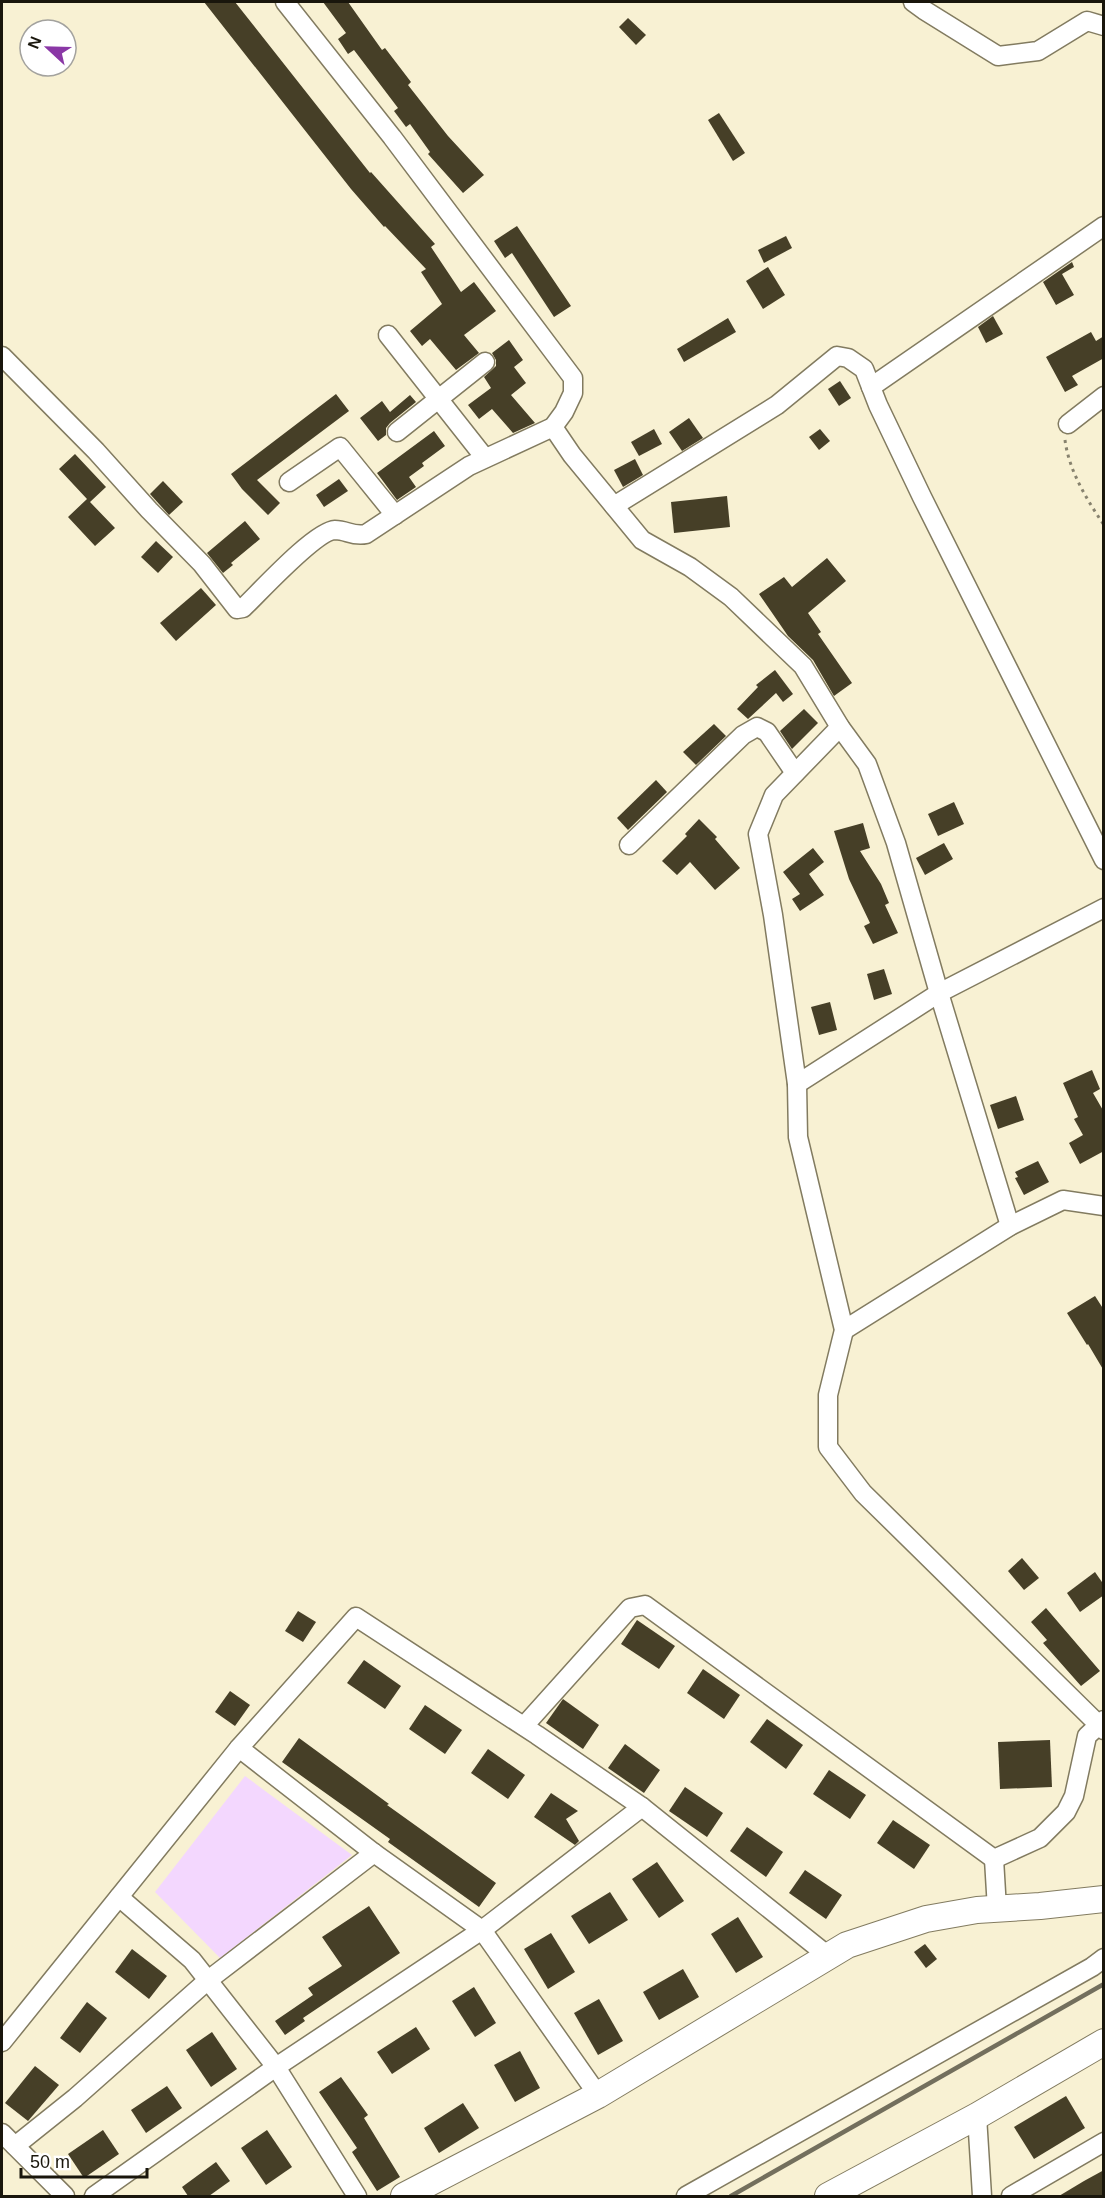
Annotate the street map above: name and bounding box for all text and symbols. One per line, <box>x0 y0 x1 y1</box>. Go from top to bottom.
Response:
north arrow <box>18 18 78 78</box>
text: N <box>25 34 45 51</box>
scale bar <box>21 2141 147 2179</box>
text: 50 m <box>30 2152 70 2172</box>

